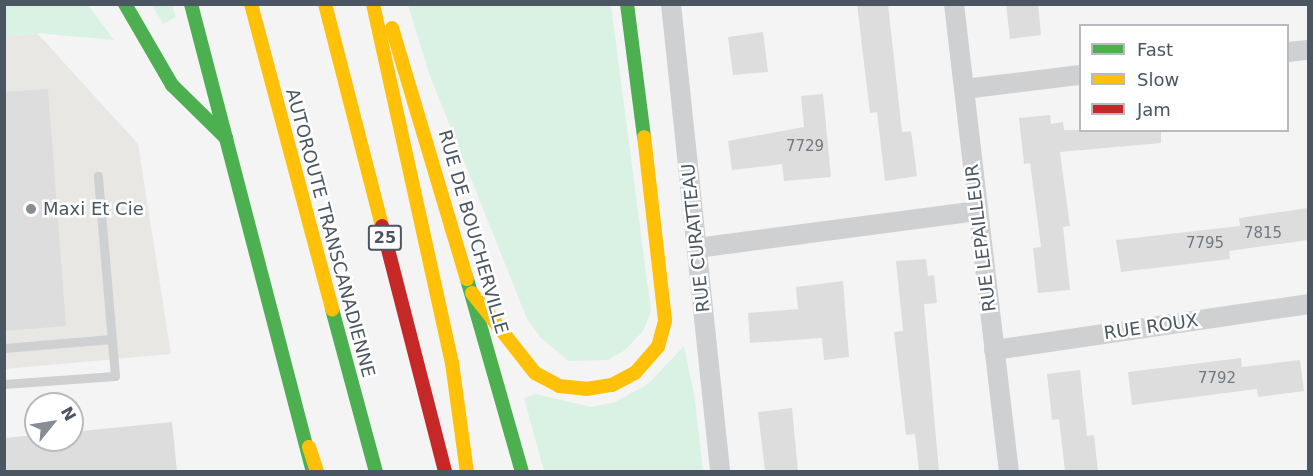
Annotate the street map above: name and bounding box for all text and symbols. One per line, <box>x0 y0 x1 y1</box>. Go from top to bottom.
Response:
legend <box>1079 24 1289 132</box>
text: Fast <box>1137 39 1173 60</box>
text: Slow <box>1137 69 1179 90</box>
street label: AUTOROUTE TRANSCANADIENNE <box>281 86 379 380</box>
text: Jam <box>1137 99 1171 120</box>
street label: RUE DE BOUCHERVILLE <box>434 128 512 336</box>
house number: 7729 <box>786 138 824 156</box>
street label: RUE CURATTEAU <box>677 162 715 314</box>
street label: RUE LEPAILLEUR <box>961 163 1001 313</box>
place label: Maxi Et Cie <box>43 198 144 220</box>
marker: Maxi Et Cie <box>24 202 38 216</box>
road number: 25 <box>367 225 403 251</box>
house number: 7815 <box>1244 225 1282 243</box>
house number: 7795 <box>1186 235 1224 253</box>
street label: RUE ROUX <box>1102 310 1200 344</box>
house number: 7792 <box>1198 370 1236 388</box>
north arrow <box>24 392 84 452</box>
text: N <box>57 403 80 424</box>

